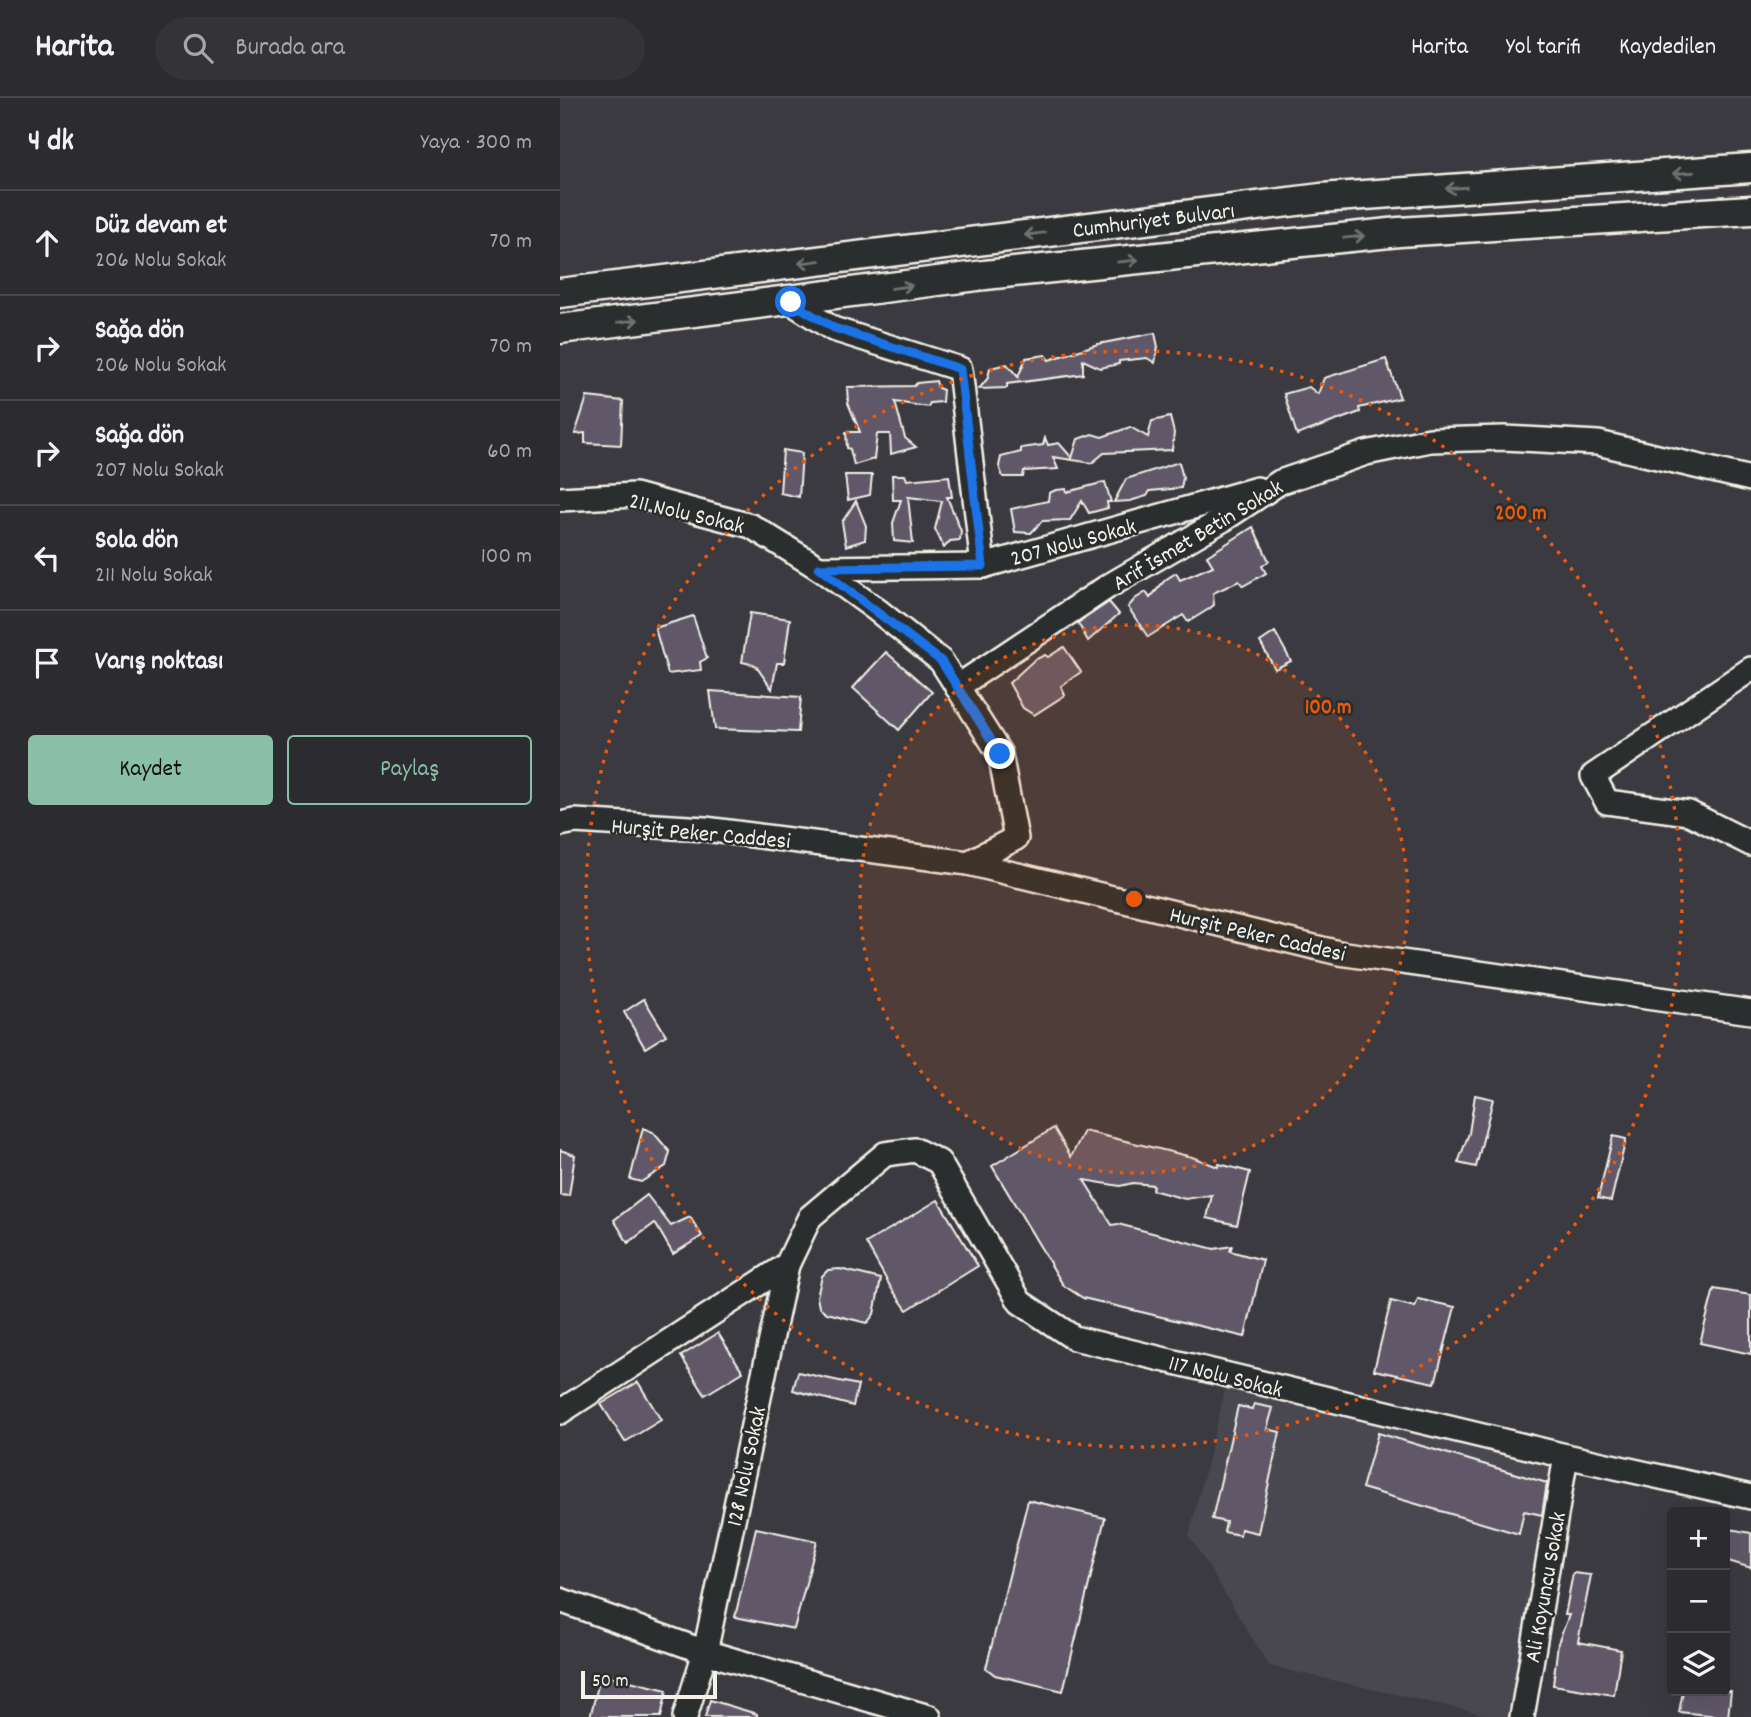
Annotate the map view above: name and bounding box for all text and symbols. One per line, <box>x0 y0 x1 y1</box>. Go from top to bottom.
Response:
search box <box>155 17 645 80</box>
text: Harita <box>35 25 113 72</box>
icon: search <box>179 29 217 67</box>
text: Burada ara <box>235 30 345 67</box>
text: Harita <box>1411 31 1468 65</box>
text: Yol tarifi <box>1506 31 1581 65</box>
text: Kaydedilen <box>1619 31 1716 65</box>
text: 4 dk <box>28 122 74 165</box>
text: Yaya · 300 m <box>421 127 532 160</box>
one-way arrow <box>1672 167 1695 180</box>
one-way arrow <box>1445 182 1468 195</box>
street label: Cumhuriyet Bulvarı <box>1071 196 1237 249</box>
text: Düz devam et <box>95 208 227 245</box>
icon: ahead <box>28 224 66 262</box>
text: 70 m <box>490 226 532 259</box>
one-way arrow <box>1024 227 1047 240</box>
one-way arrow <box>1343 230 1365 243</box>
text: 206 Nolu Sokak <box>95 245 226 278</box>
one-way arrow <box>1116 254 1139 267</box>
one-way arrow <box>798 255 821 268</box>
one-way arrow <box>890 280 913 293</box>
route start <box>775 286 806 317</box>
text: Sağa dön <box>95 313 184 350</box>
one-way arrow <box>616 314 639 327</box>
icon: right <box>28 329 66 367</box>
text: 70 m <box>490 331 532 364</box>
text: 206 Nolu Sokak <box>95 350 226 383</box>
text: Sağa dön <box>95 418 184 455</box>
icon: right <box>28 434 66 472</box>
text: 60 m <box>487 436 532 469</box>
text: 207 Nolu Sokak <box>95 455 224 488</box>
street label: Arif İsmet Betin Sokak <box>1107 473 1290 601</box>
street label: 211 Nolu Sokak <box>625 486 747 545</box>
text: 200 m <box>1495 500 1547 530</box>
street label: 207 Nolu Sokak <box>1007 512 1140 577</box>
text: Sola dön <box>95 523 178 560</box>
icon: left <box>28 539 66 577</box>
text: 100 m <box>481 541 532 574</box>
text: 211 Nolu Sokak <box>95 560 213 593</box>
icon: arrive <box>28 644 66 682</box>
text: Varış noktası <box>95 644 223 681</box>
text: 100 m <box>1305 694 1351 724</box>
button: Kaydet <box>28 735 273 805</box>
button: Paylaş <box>287 735 532 805</box>
route end <box>984 738 1015 769</box>
street label: Hurşit Peker Caddesi <box>610 811 792 860</box>
centre of rings <box>1122 887 1146 911</box>
street label: Hurşit Peker Caddesi <box>1166 900 1349 973</box>
street label: 117 Nolu Sokak <box>1165 1348 1286 1408</box>
street label: 128 Nolu Sokak <box>720 1404 777 1530</box>
map controls <box>1667 1507 1730 1696</box>
button: + <box>1667 1507 1730 1570</box>
street label: Ali Koyuncu Sokak <box>1518 1510 1577 1666</box>
button: − <box>1667 1570 1730 1633</box>
button: layers <box>1667 1633 1730 1696</box>
scale bar <box>581 1668 718 1700</box>
text: 50 m <box>592 1669 629 1696</box>

